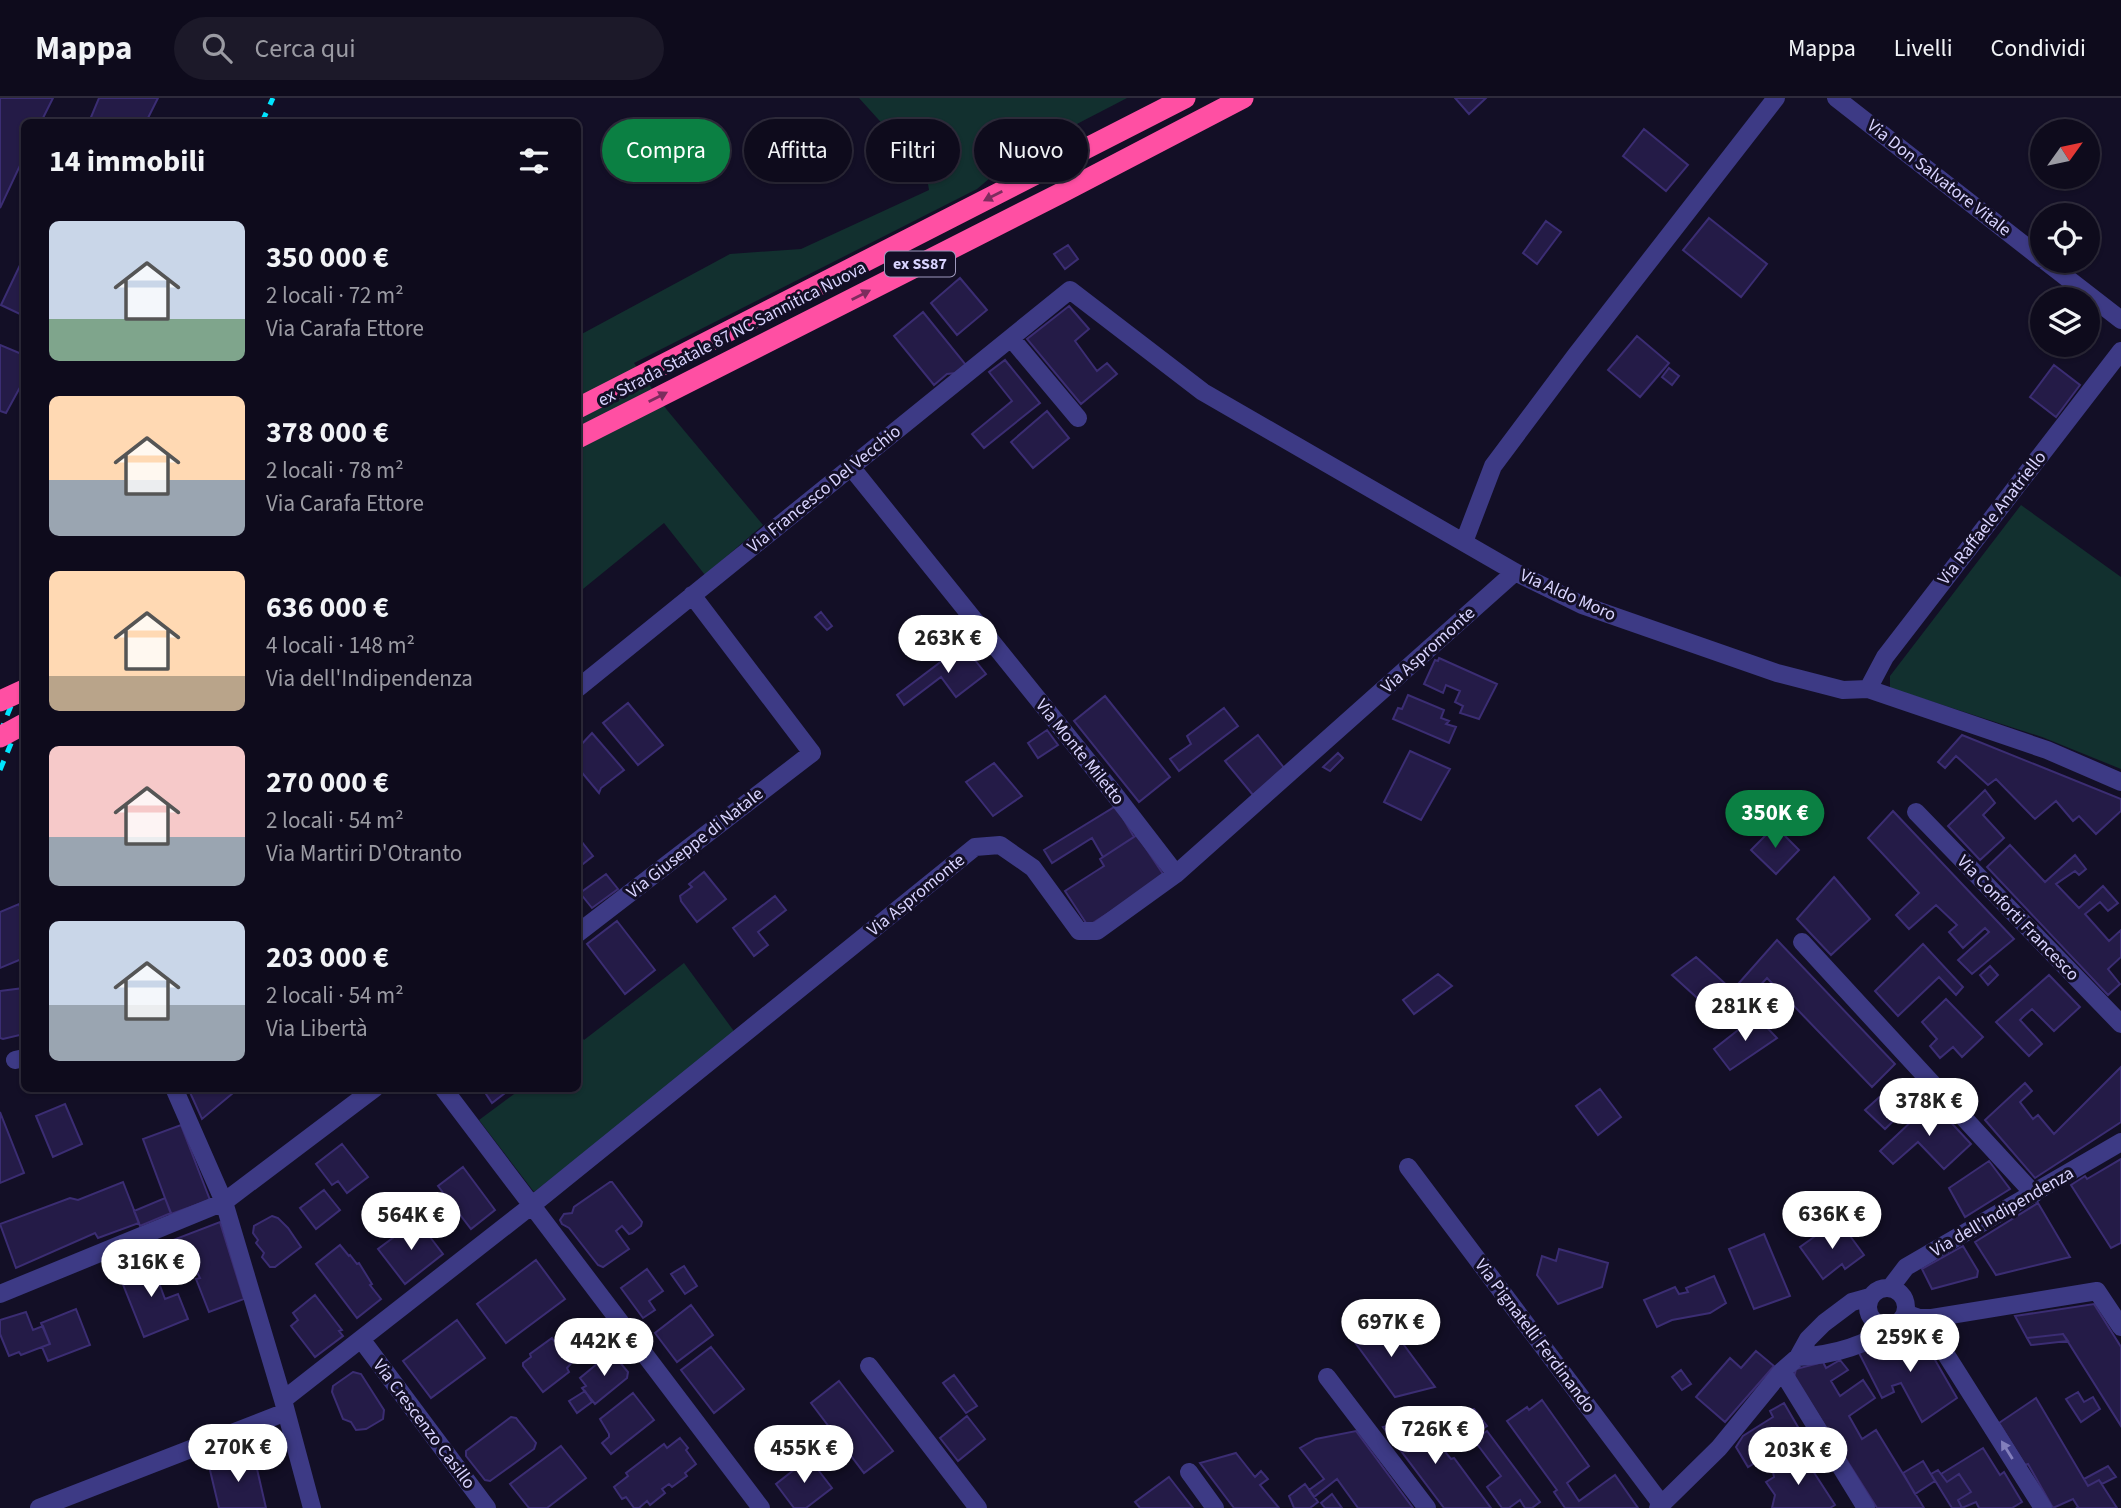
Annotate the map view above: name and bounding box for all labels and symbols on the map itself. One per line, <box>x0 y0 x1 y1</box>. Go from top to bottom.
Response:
street label: Via Don Salvatore Vitale <box>1862 114 2016 242</box>
north arrow <box>2030 119 2100 189</box>
one-way arrow <box>983 190 1003 201</box>
road number: ex SS87 <box>885 252 955 276</box>
street label: ex Strada Statale 87 NC Sannitica Nuova <box>594 255 870 413</box>
one-way arrow <box>851 289 871 301</box>
one-way arrow <box>648 392 668 403</box>
street label: Via Francesco Del Vecchio <box>742 419 906 559</box>
street label: Via Raffaele Anatriello <box>1932 446 2052 590</box>
street label: Via Aldo Moro <box>1516 563 1620 627</box>
street label: Via Aspromonte <box>1375 601 1481 699</box>
pin: 263K € <box>891 616 1005 675</box>
street label: Via Monte Miletto <box>1030 694 1130 810</box>
street label: Via Giuseppe di Natale <box>621 782 769 904</box>
pin: 350K € <box>1718 790 1832 850</box>
street label: Via Aspromonte <box>862 848 970 942</box>
street label: Via Conforti Francesco <box>1951 849 2085 987</box>
pin: 281K € <box>1688 984 1802 1043</box>
pin: 378K € <box>1872 1079 1986 1138</box>
street label: Via dell'Indipendenza <box>1926 1161 2078 1263</box>
pin: 564K € <box>354 1192 468 1252</box>
pin: 636K € <box>1775 1192 1889 1251</box>
pin: 316K € <box>94 1240 208 1299</box>
street label: Via Pignatelli Ferdinando <box>1469 1254 1601 1418</box>
pin: 697K € <box>1334 1300 1448 1359</box>
pin: 259K € <box>1853 1314 1967 1374</box>
pin: 442K € <box>547 1318 661 1378</box>
street label: Via Crescenzo Casillo <box>367 1354 481 1494</box>
pin: 726K € <box>1378 1406 1492 1466</box>
pin: 270K € <box>181 1424 295 1484</box>
pin: 455K € <box>747 1426 861 1485</box>
pin: 203K € <box>1741 1428 1855 1487</box>
one-way arrow <box>2000 1441 2013 1460</box>

